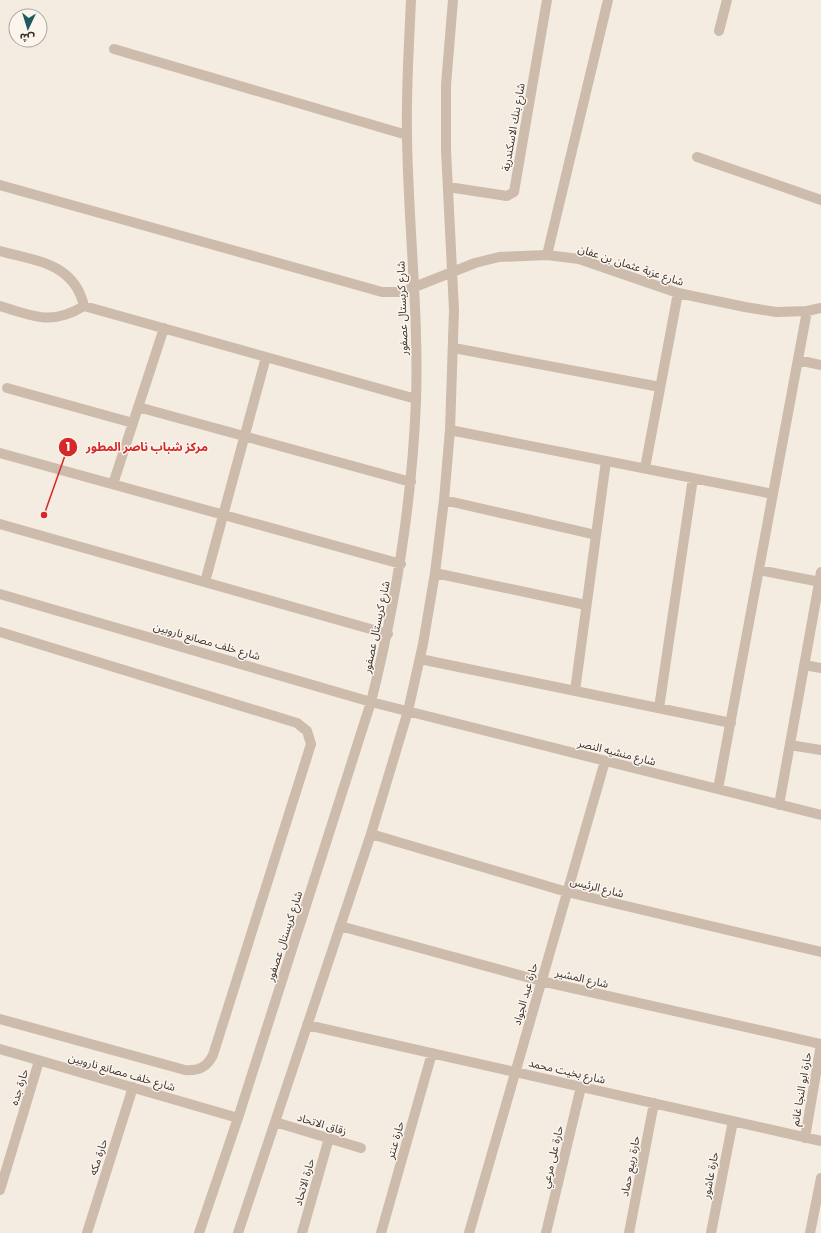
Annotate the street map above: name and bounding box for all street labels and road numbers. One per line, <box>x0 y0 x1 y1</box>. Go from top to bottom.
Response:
street label: شارع بنك الاسكندرية <box>497 81 529 172</box>
street label: شارع عزبة عثمان بن عفان <box>576 240 686 290</box>
street label: شارع كريستال عصفور <box>392 260 412 356</box>
street label: شارع كريستال عصفور <box>358 579 394 676</box>
street label: شارع خلف مصانع ناروبين <box>152 618 263 664</box>
street label: شارع منشيه النصر <box>575 734 658 769</box>
street label: شارع الرئيس <box>568 873 626 901</box>
street label: شارع كريستال عصفور <box>262 888 306 984</box>
street label: حارة عبد الجواد <box>508 960 542 1027</box>
street label: شارع المشير <box>553 964 610 992</box>
street label: شارع خلف مصانع ناروبين <box>67 1049 178 1095</box>
street label: حارة ابو النجا غانم <box>787 1050 816 1127</box>
street label: شارع بخيت محمد <box>527 1054 607 1088</box>
street label: حارة جده <box>6 1066 32 1107</box>
street label: زقاق الاتحاد <box>295 1109 349 1139</box>
street label: حارة عنتر <box>382 1119 408 1162</box>
street label: حارة على مرعي <box>537 1124 569 1190</box>
street label: حارة ربيع حماد <box>616 1134 644 1198</box>
street label: حارة مكه <box>85 1136 112 1177</box>
street label: حارة عاشور <box>697 1150 722 1201</box>
street label: حارة الاتحاد <box>290 1156 319 1207</box>

